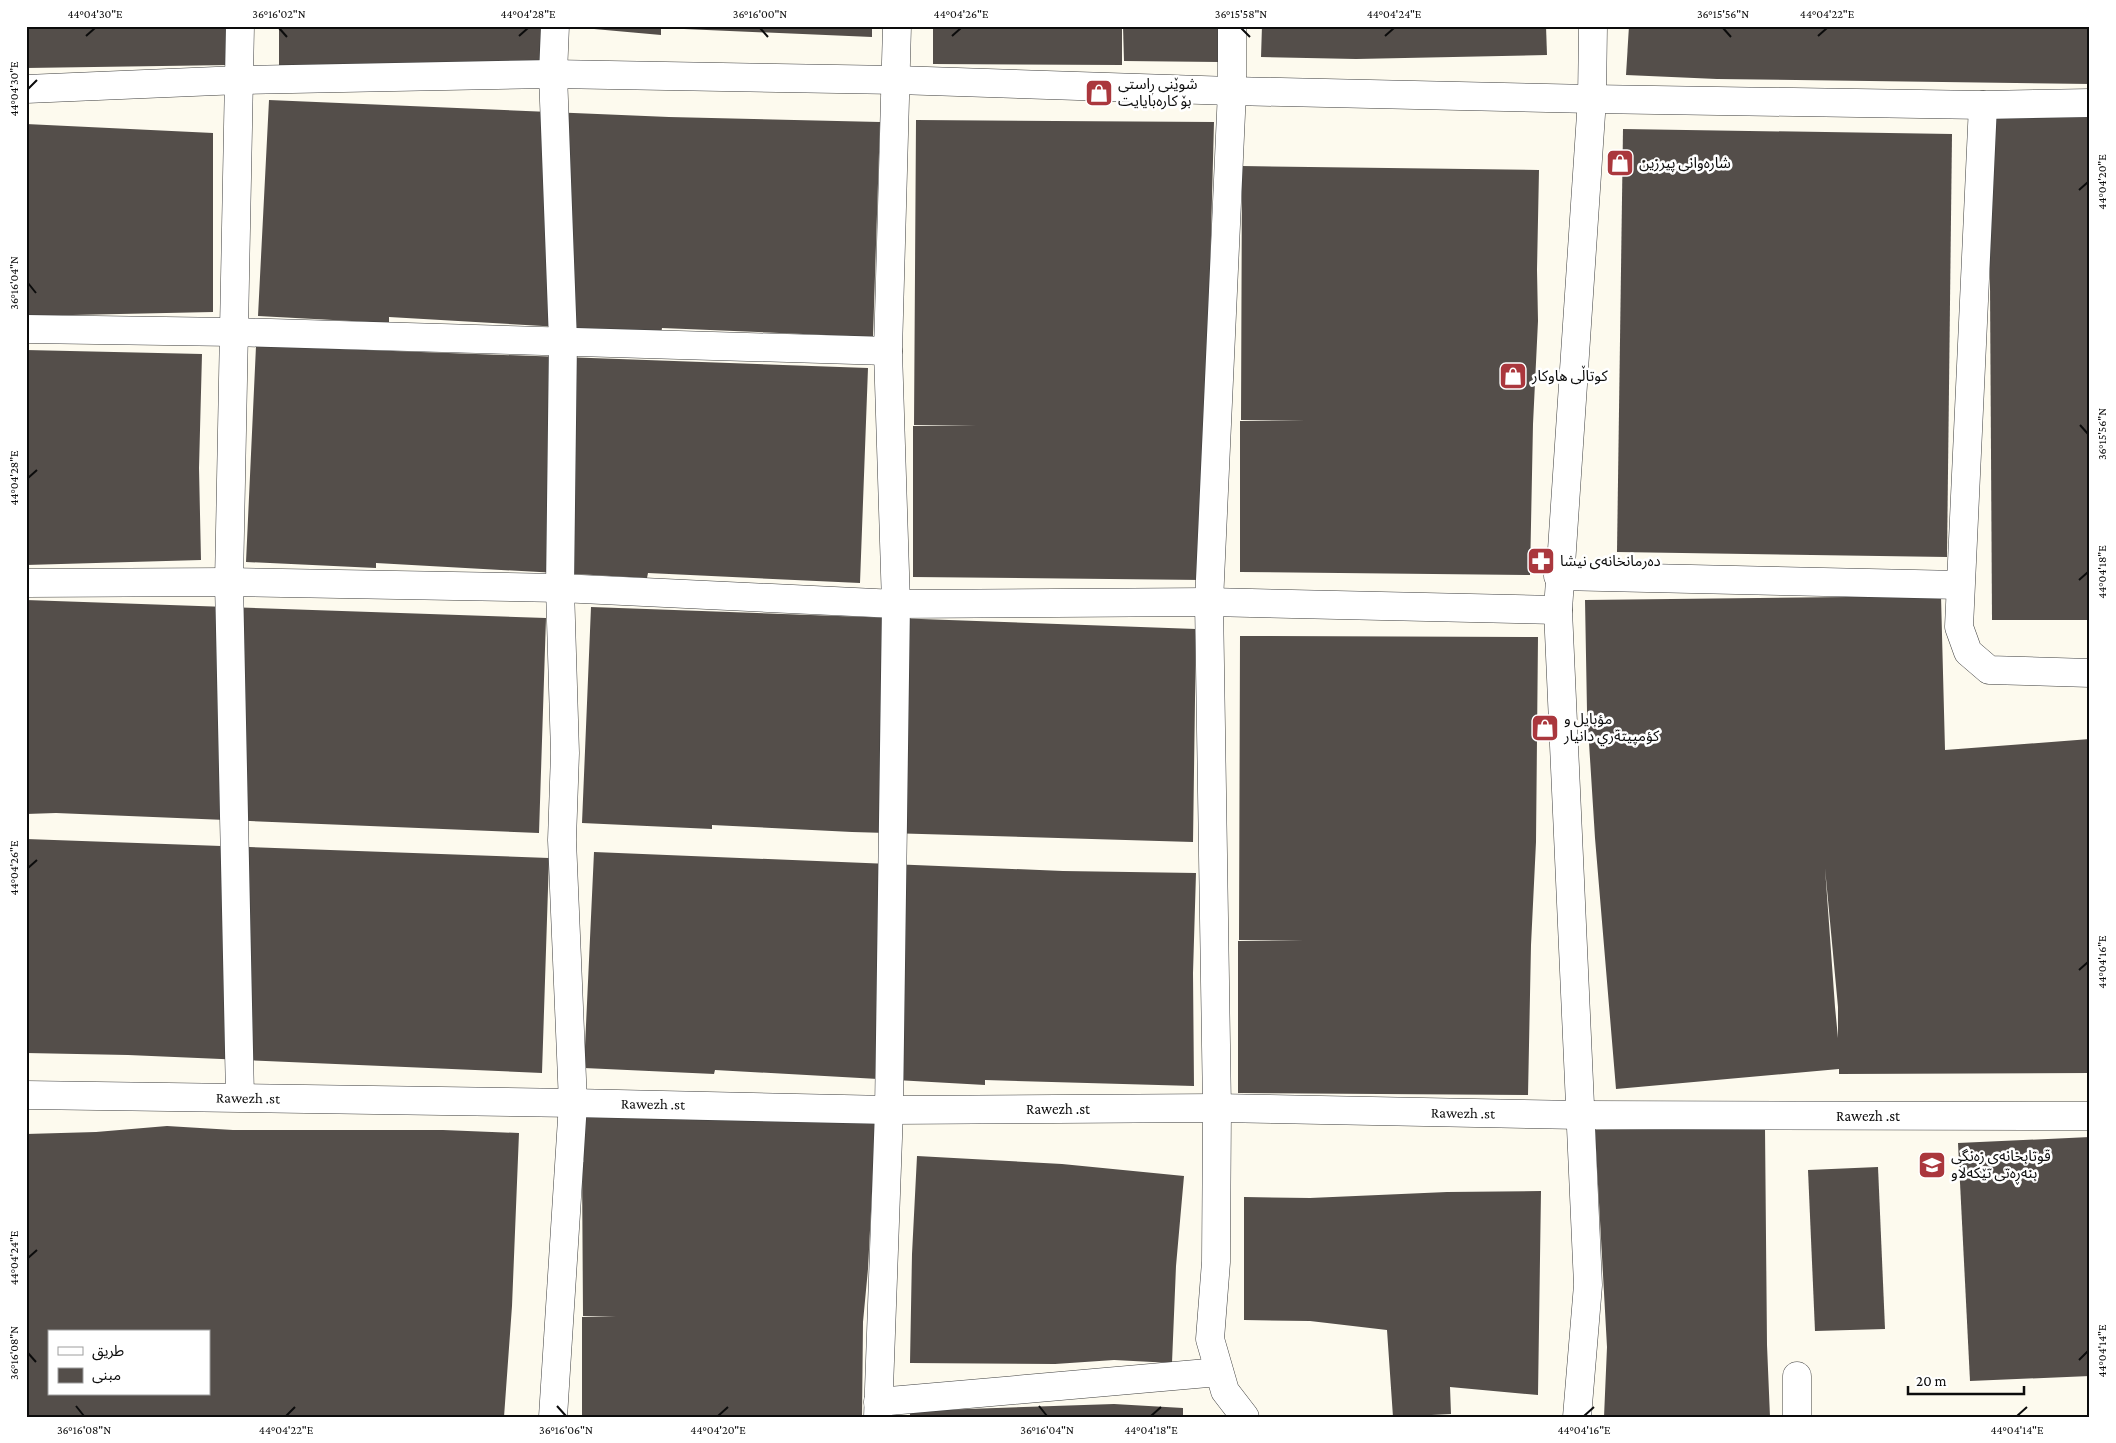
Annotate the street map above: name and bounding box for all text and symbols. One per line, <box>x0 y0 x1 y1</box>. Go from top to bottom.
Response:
text: 44°04'30"E <box>67 7 123 21</box>
text: 36°16'02"N <box>252 7 306 21</box>
text: 44°04'28"E <box>500 7 556 21</box>
text: 36°16'00"N <box>733 7 787 21</box>
text: 44°04'26"E <box>934 7 989 21</box>
text: 36°15'58"N <box>1215 7 1267 21</box>
text: 44°04'24"E <box>1367 7 1422 21</box>
text: 36°15'56"N <box>1697 7 1749 21</box>
text: 44°04'22"E <box>1800 7 1855 21</box>
text: 44°04'30"E <box>7 61 21 117</box>
place label: شوێنی ڕاستی بۆ کارەبایایت <box>1118 76 1198 110</box>
shop icon: شوێنی ڕاستی بۆ کارەبایایت <box>1084 78 1114 108</box>
shop icon: شارەوانی پیرزین <box>1605 148 1635 178</box>
text: 44°04'20"E <box>2095 154 2109 210</box>
place label: شارەوانی پیرزین <box>1639 155 1731 173</box>
text: 36°16'04"N <box>7 256 21 310</box>
shop icon: کوتاڵی هاوکار <box>1498 361 1528 391</box>
place label: کوتاڵی هاوکار <box>1531 365 1608 385</box>
text: 36°15'56"N <box>2095 408 2109 460</box>
text: 44°04'28"E <box>7 450 21 506</box>
text: 44°04'18"E <box>2095 545 2109 599</box>
pharmacy icon: دەرمانخانەی نیشا <box>1526 546 1556 576</box>
place label: دەرمانخانەی نیشا <box>1560 553 1661 570</box>
place label: مؤبايل و كؤمپيتةري دانيار <box>1563 711 1660 747</box>
shop icon: مؤبايل و كؤمپيتةري دانيار <box>1530 713 1560 743</box>
text: 44°04'26"E <box>7 840 21 895</box>
text: 44°04'16"E <box>2095 935 2109 989</box>
street label: Rawezh .st <box>216 1089 281 1107</box>
street label: Rawezh .st <box>621 1095 686 1113</box>
street label: Rawezh .st <box>1026 1101 1091 1117</box>
street label: Rawezh .st <box>1431 1104 1496 1122</box>
street label: Rawezh .st <box>1836 1108 1901 1124</box>
place label: قوتابخانەی زەنگی بنەڕەتی تێکەلاو <box>1951 1148 2051 1185</box>
school or university icon: قوتابخانەی زەنگی بنەڕەتی تێکەلاو <box>1917 1150 1947 1180</box>
text: 44°04'24"E <box>7 1230 21 1285</box>
text: 44°04'14"E <box>2095 1324 2109 1378</box>
text: 36°16'08"N <box>7 1326 21 1380</box>
legend <box>48 1330 210 1396</box>
text: طريق <box>92 1343 124 1361</box>
scale bar <box>1908 1363 2025 1395</box>
text: مبنى <box>92 1367 121 1384</box>
text: 20 m <box>1916 1373 1947 1389</box>
text: 36°16'08"N <box>57 1423 111 1437</box>
text: 44°04'22"E <box>259 1423 314 1437</box>
text: 36°16'06"N <box>539 1423 593 1437</box>
text: 44°04'20"E <box>690 1423 746 1437</box>
text: 36°16'04"N <box>1020 1423 1074 1437</box>
text: 44°04'18"E <box>1124 1423 1178 1437</box>
text: 44°04'16"E <box>1557 1423 1611 1437</box>
text: 44°04'14"E <box>1990 1423 2044 1437</box>

